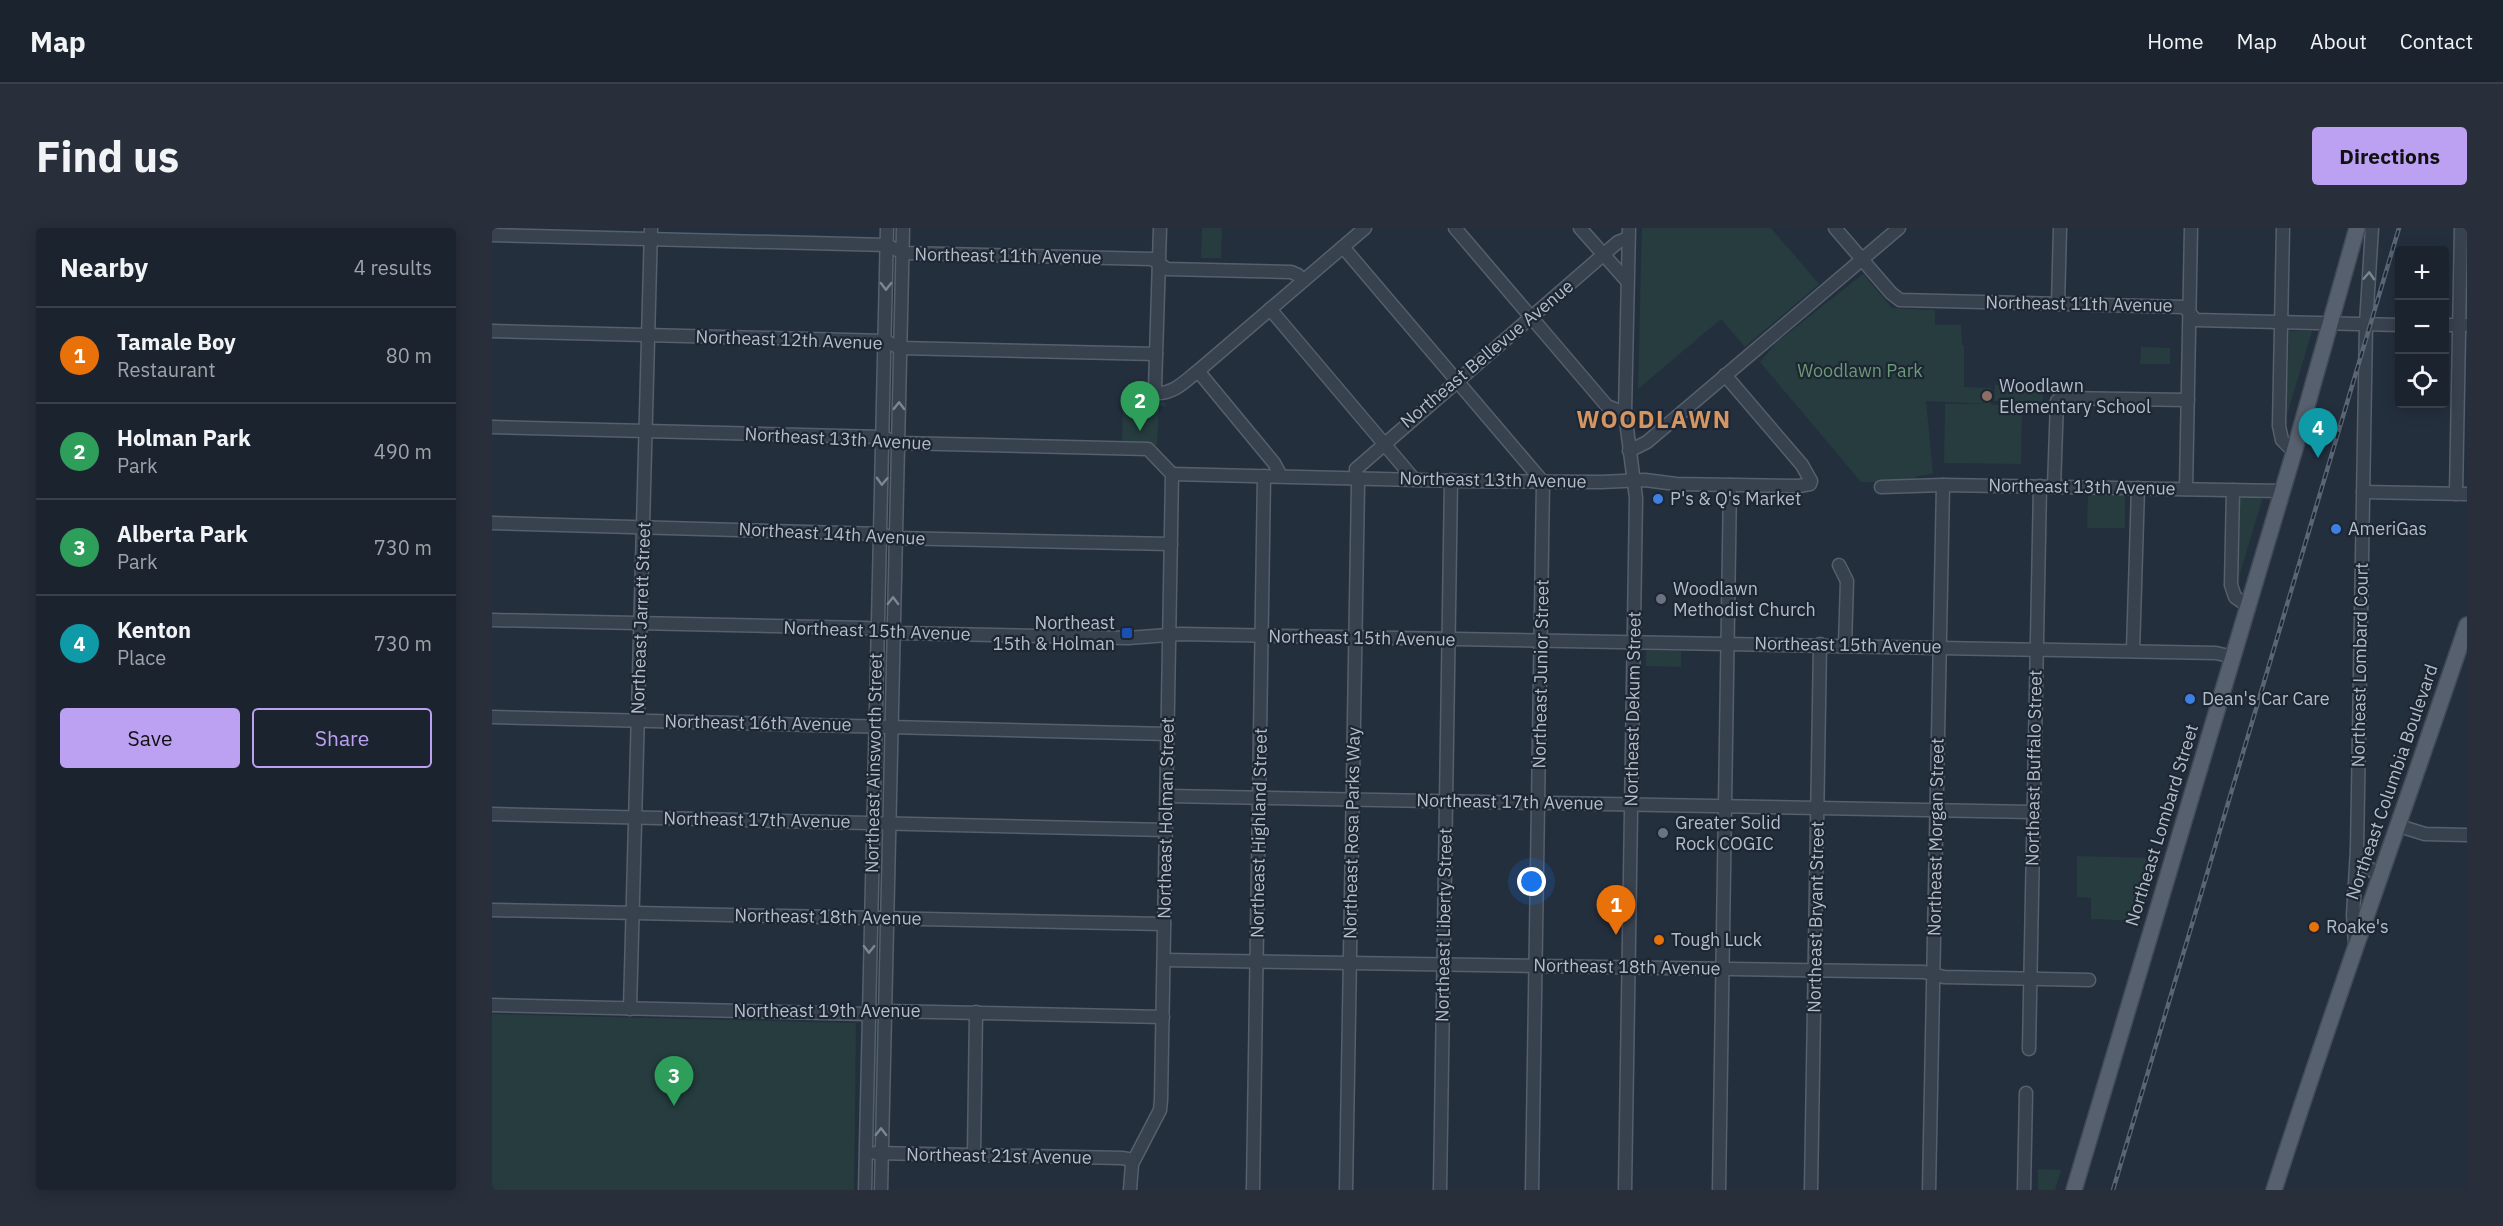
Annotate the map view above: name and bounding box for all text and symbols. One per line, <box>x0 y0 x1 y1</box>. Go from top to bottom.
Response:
text: Map <box>30 23 86 60</box>
text: Home <box>2147 27 2204 55</box>
text: Map <box>2237 27 2277 55</box>
text: About <box>2310 27 2367 55</box>
text: Contact <box>2400 27 2473 55</box>
button: Directions <box>2312 127 2467 185</box>
text: Find us <box>36 129 179 184</box>
street label: Northeast 11th Avenue <box>914 242 1102 269</box>
map controls <box>2395 246 2449 408</box>
button: + <box>2395 246 2449 300</box>
text: Nearby <box>60 250 148 284</box>
text: 4 results <box>354 254 432 281</box>
one-way arrow <box>2362 272 2375 281</box>
street label: Northeast Bellevue Avenue <box>1395 274 1578 433</box>
one-way arrow <box>880 282 892 291</box>
street label: Northeast 11th Avenue <box>1985 290 2173 317</box>
button: − <box>2395 300 2449 354</box>
street label: Northeast 12th Avenue <box>695 325 883 354</box>
text: Tamale Boy <box>117 327 236 356</box>
text: 1 <box>74 342 86 369</box>
text: 80 m <box>386 342 432 369</box>
button: locate <box>2395 354 2449 408</box>
text: Restaurant <box>117 356 215 383</box>
park label: Woodlawn Park <box>1797 359 1923 382</box>
place label: Woodlawn Elementary School <box>1999 374 2151 418</box>
pin: 2 <box>1120 382 1160 431</box>
marker: Woodlawn Elementary School <box>1980 389 1994 403</box>
one-way arrow <box>893 401 906 410</box>
district label: WOODLAWN <box>1576 403 1732 435</box>
pin: 4 <box>2298 408 2338 458</box>
street label: Northeast 13th Avenue <box>744 422 932 455</box>
text: Holman Park <box>117 423 251 452</box>
text: 2 <box>74 438 86 465</box>
text: 490 m <box>374 438 432 465</box>
text: Park <box>117 452 157 479</box>
street label: Northeast 13th Avenue <box>1399 466 1587 493</box>
street label: Northeast 13th Avenue <box>1988 473 2176 500</box>
one-way arrow <box>875 477 888 486</box>
place label: P's & Q's Market <box>1670 487 1801 510</box>
marker: P's & Q's Market <box>1651 492 1665 506</box>
street label: Northeast 14th Avenue <box>738 517 926 550</box>
place label: AmeriGas <box>2348 517 2427 540</box>
text: Alberta Park <box>117 519 248 548</box>
street label: Northeast Jarrett Street <box>626 521 655 715</box>
marker: AmeriGas <box>2329 522 2343 536</box>
text: 3 <box>74 534 86 561</box>
text: 730 m <box>374 534 432 561</box>
text: Park <box>117 548 157 575</box>
street label: Northeast Lombard Court <box>2346 562 2373 768</box>
place label: Woodlawn Methodist Church <box>1673 577 1816 621</box>
street label: Northeast Junior Street <box>1527 579 1554 769</box>
marker: Woodlawn Methodist Church <box>1654 592 1668 606</box>
one-way arrow <box>887 596 899 605</box>
place label: Northeast 15th & Holman <box>993 611 1115 655</box>
street label: Northeast Dekum Street <box>1619 611 1646 807</box>
text: Kenton <box>117 615 191 644</box>
street label: Northeast 15th Avenue <box>783 616 971 645</box>
street label: Northeast 15th Avenue <box>1268 624 1456 651</box>
marker: Northeast 15th & Holman <box>1120 626 1134 640</box>
text: 4 <box>74 630 86 657</box>
text: 730 m <box>374 630 432 657</box>
street label: Northeast 15th Avenue <box>1754 631 1942 658</box>
text: Place <box>117 644 166 671</box>
street label: Northeast Ainsworth Street <box>860 653 887 873</box>
street label: Northeast Columbia Boulevard <box>2340 661 2443 903</box>
street label: Northeast Buffalo Street <box>2020 670 2047 866</box>
place label: Dean's Car Care <box>2202 687 2330 710</box>
marker: Dean's Car Care <box>2183 692 2197 706</box>
button: Save <box>60 708 240 768</box>
button: Share <box>252 708 432 768</box>
street label: Northeast 16th Avenue <box>664 709 852 736</box>
street label: Northeast Holman Street <box>1152 717 1179 919</box>
street label: Northeast Lombard Street <box>2120 721 2203 929</box>
street label: Northeast Rosa Parks Way <box>1338 727 1365 939</box>
street label: Northeast Highland Street <box>1245 728 1272 938</box>
street label: Northeast Morgan Street <box>1922 738 1949 936</box>
street label: Northeast 17th Avenue <box>1416 788 1604 815</box>
street label: Northeast 17th Avenue <box>663 806 851 833</box>
place label: Greater Solid Rock COGIC <box>1675 811 1781 855</box>
street label: Northeast Bryant Street <box>1802 821 1829 1013</box>
marker: Greater Solid Rock COGIC <box>1656 826 1670 840</box>
street label: Northeast Liberty Street <box>1430 828 1457 1022</box>
your location <box>1517 867 1546 896</box>
pin: 1 <box>1596 886 1636 935</box>
street label: Northeast 18th Avenue <box>734 903 922 930</box>
place label: Roake's <box>2326 915 2389 938</box>
marker: Roake's <box>2307 920 2321 934</box>
place label: Tough Luck <box>1671 928 1763 951</box>
marker: Tough Luck <box>1652 933 1666 947</box>
one-way arrow <box>863 945 875 954</box>
street label: Northeast 18th Avenue <box>1533 953 1721 980</box>
street label: Northeast 19th Avenue <box>733 999 921 1022</box>
pin: 3 <box>654 1056 693 1106</box>
one-way arrow <box>875 1127 888 1136</box>
street label: Northeast 21st Avenue <box>906 1142 1092 1169</box>

